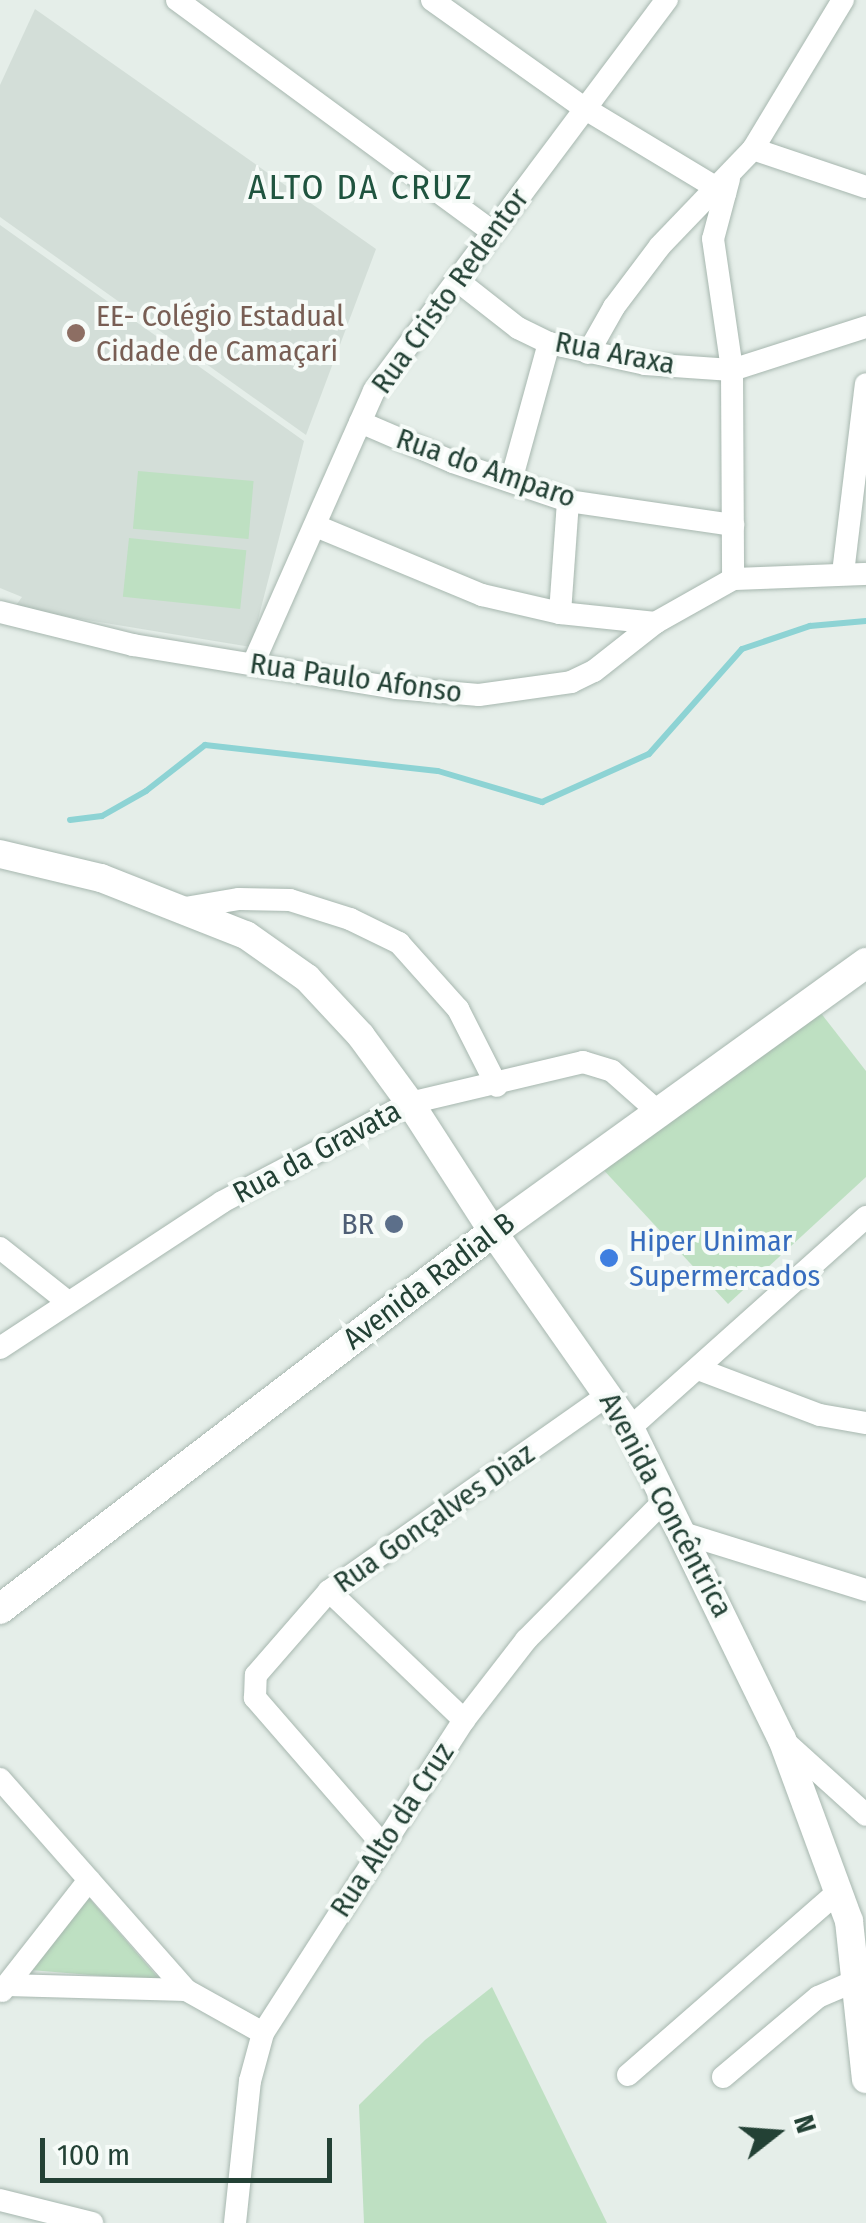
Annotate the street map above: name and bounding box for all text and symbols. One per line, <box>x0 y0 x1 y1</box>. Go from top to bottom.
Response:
district label: ALTO DA CRUZ <box>248 166 474 208</box>
street label: Rua Cristo Redentor <box>364 181 536 401</box>
place label: EE- Colégio Estadual Cidade de Camaçari <box>96 298 344 368</box>
marker: EE- Colégio Estadual Cidade de Camaçari <box>65 322 87 344</box>
street label: Rua Araxa <box>552 324 678 382</box>
street label: Rua do Amparo <box>392 420 580 516</box>
street label: Rua Paulo Afonso <box>248 645 464 711</box>
street label: Rua da Gravata <box>227 1093 407 1211</box>
street label: Avenida Radial B <box>336 1205 522 1357</box>
place label: BR <box>341 1206 374 1242</box>
marker: BR <box>383 1213 405 1235</box>
place label: Hiper Unimar Supermercados <box>629 1223 820 1294</box>
marker: Hiper Unimar Supermercados <box>598 1247 620 1269</box>
street label: Avenida Concêntrica <box>592 1387 740 1623</box>
street label: Rua Gonçalves Diaz <box>327 1435 541 1601</box>
street label: Rua Alto da Cruz <box>322 1736 462 1924</box>
north arrow <box>726 2083 826 2183</box>
text: N <box>787 2111 823 2137</box>
scale bar <box>45 2118 338 2180</box>
text: 100 m <box>57 2137 130 2173</box>

